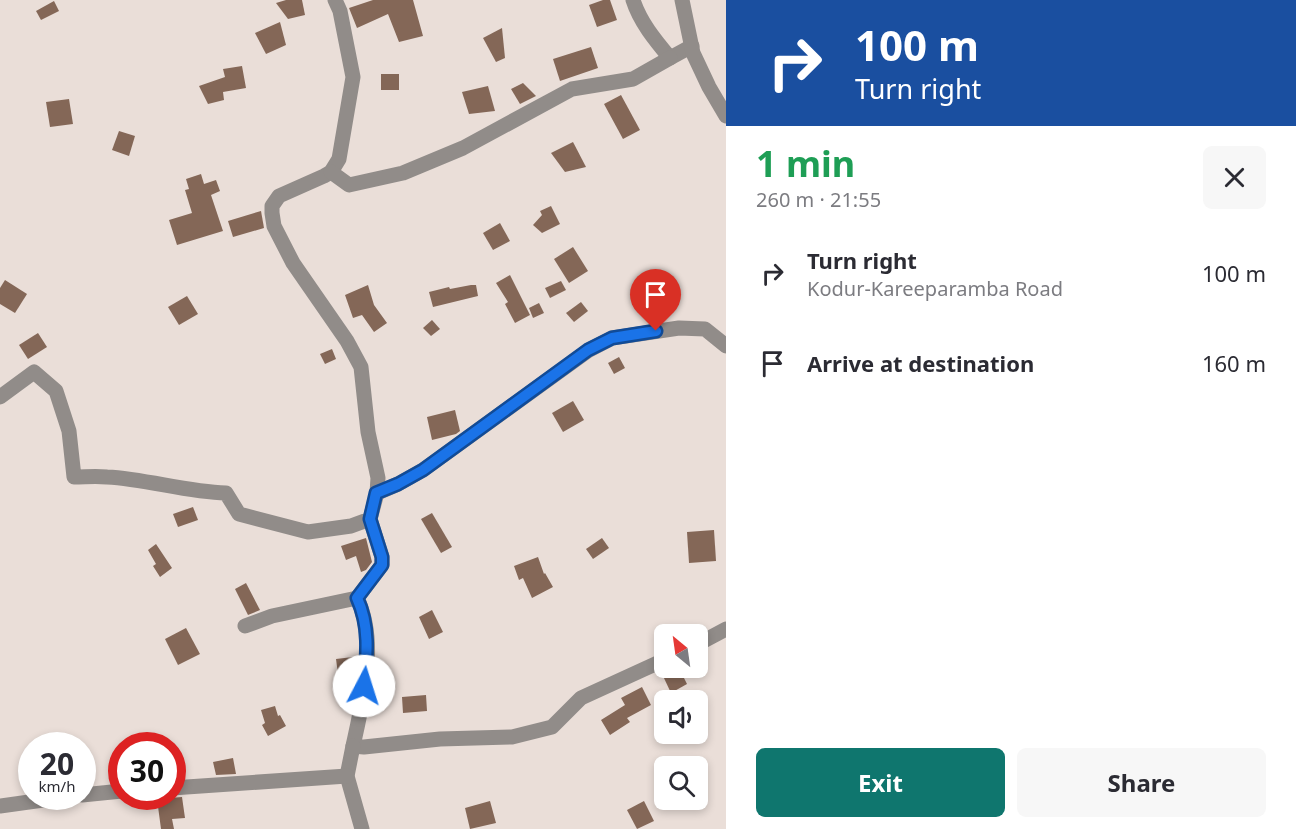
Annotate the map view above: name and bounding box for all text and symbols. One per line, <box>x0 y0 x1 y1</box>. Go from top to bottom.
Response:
text: 100 m <box>855 16 979 73</box>
icon: right <box>756 24 834 102</box>
text: Turn right <box>855 70 981 107</box>
text: 1 min <box>756 139 855 188</box>
button: close <box>1203 146 1266 209</box>
text: 260 m · 21:55 <box>756 186 881 213</box>
text: Turn right <box>807 245 917 275</box>
icon: right <box>756 257 789 290</box>
text: 100 m <box>1202 258 1266 288</box>
pin <box>630 269 681 331</box>
text: Kodur-Kareeparamba Road <box>807 275 1063 302</box>
icon: arrive <box>639 278 672 311</box>
icon: arrive <box>756 347 789 380</box>
text: Arrive at destination <box>807 348 1034 378</box>
text: 160 m <box>1202 348 1266 378</box>
north arrow <box>654 624 708 678</box>
map controls <box>654 624 708 810</box>
position arrow <box>332 654 396 718</box>
button: sound <box>654 690 708 744</box>
speed limit sign: 30 <box>108 732 186 810</box>
text: 20 <box>40 743 74 784</box>
button: Exit <box>756 748 1005 817</box>
button: Share <box>1017 748 1266 817</box>
button: search <box>654 756 708 810</box>
text: km/h <box>39 776 75 796</box>

